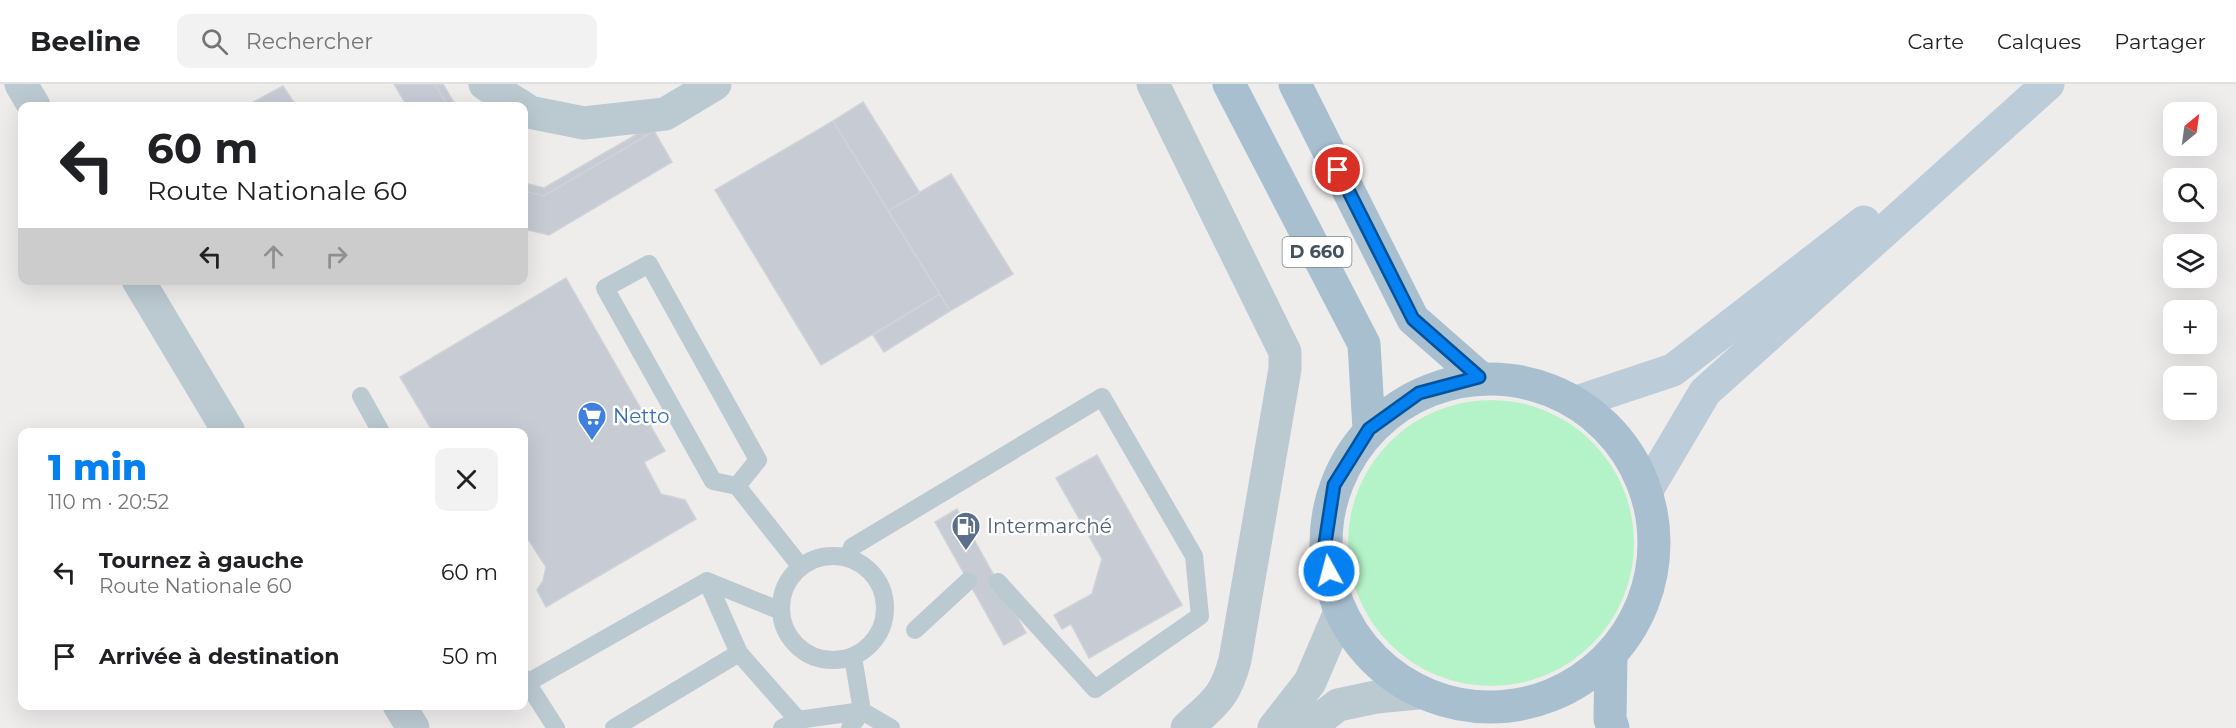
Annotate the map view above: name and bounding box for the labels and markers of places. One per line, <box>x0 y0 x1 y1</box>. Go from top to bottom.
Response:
pin <box>1312 144 1363 195</box>
supermarket icon: Netto <box>576 400 608 442</box>
place label: Netto <box>613 404 669 428</box>
fuel station icon: Intermarché <box>950 510 982 552</box>
place label: Intermarché <box>987 514 1112 538</box>

